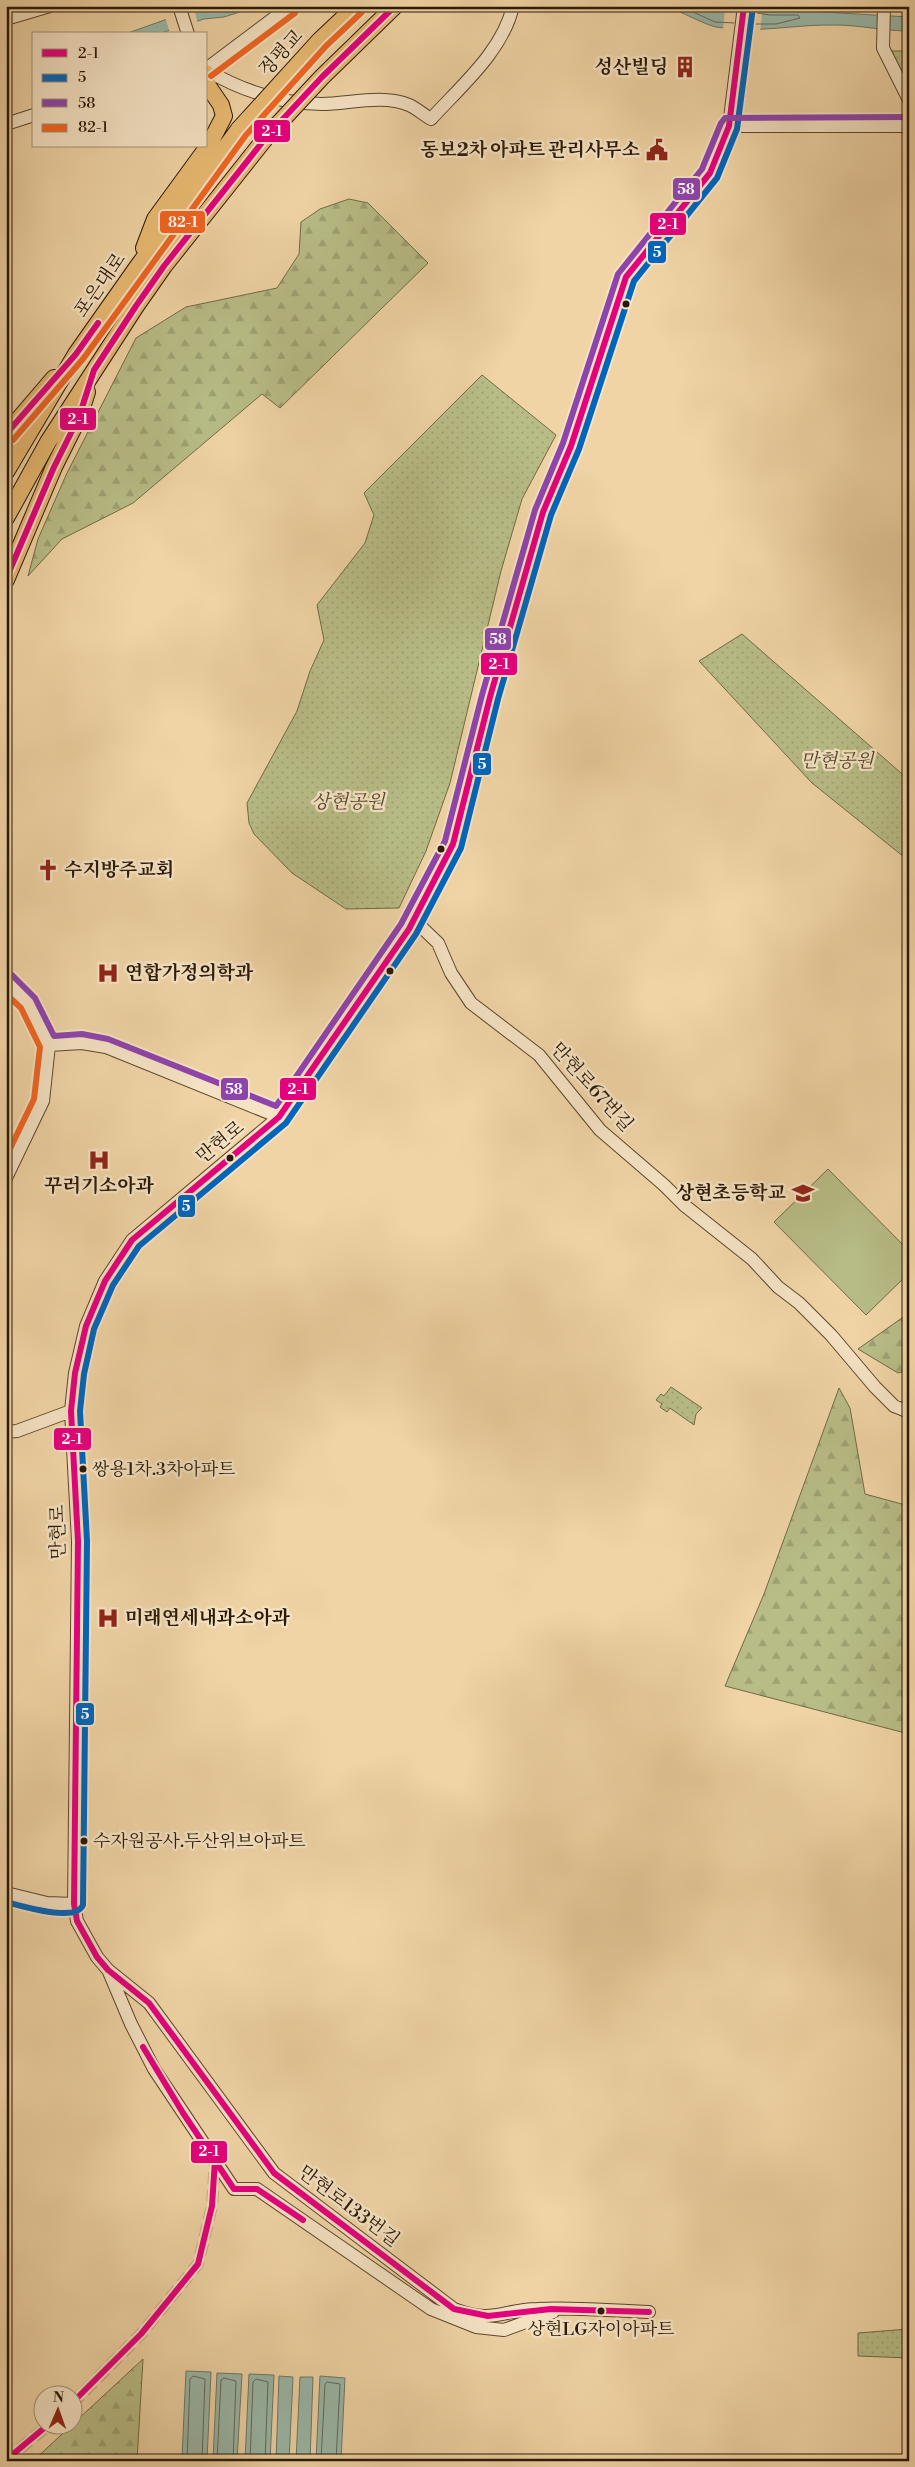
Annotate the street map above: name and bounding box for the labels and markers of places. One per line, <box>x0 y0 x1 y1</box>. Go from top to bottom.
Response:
building icon: 성산빌딩 <box>672 54 698 80</box>
place label: 성산빌딩 <box>595 55 668 79</box>
public building icon: 동보2차 아파트 관리사무소 <box>644 137 670 163</box>
place label: 동보2차 아파트 관리사무소 <box>420 138 640 162</box>
unlabelled marker <box>621 299 631 309</box>
unlabelled marker <box>436 844 446 854</box>
church icon: 수지방주교회 <box>35 857 61 883</box>
place label: 수지방주교회 <box>64 858 174 882</box>
hospital icon: 연합가정의학과 <box>95 960 121 986</box>
place label: 연합가정의학과 <box>125 961 254 985</box>
unlabelled marker <box>385 966 395 976</box>
hospital icon: 꾸러기소아과 <box>86 1147 112 1173</box>
unlabelled marker <box>225 1153 235 1163</box>
place label: 꾸러기소아과 <box>44 1174 155 1198</box>
school or university icon: 상현초등학교 <box>790 1180 816 1206</box>
place label: 상현초등학교 <box>676 1181 786 1205</box>
place label: 쌍용1차.3차아파트 <box>92 1458 236 1481</box>
marker: 쌍용1차.3차아파트 <box>78 1464 88 1474</box>
hospital icon: 미래연세내과소아과 <box>95 1605 121 1631</box>
place label: 미래연세내과소아과 <box>125 1606 291 1630</box>
place label: 수자원공사.두산위브아파트 <box>93 1830 306 1853</box>
marker: 수자원공사.두산위브아파트 <box>79 1836 89 1846</box>
marker: 상현LG자이아파트 <box>596 2306 606 2316</box>
place label: 상현LG자이아파트 <box>528 2318 675 2341</box>

